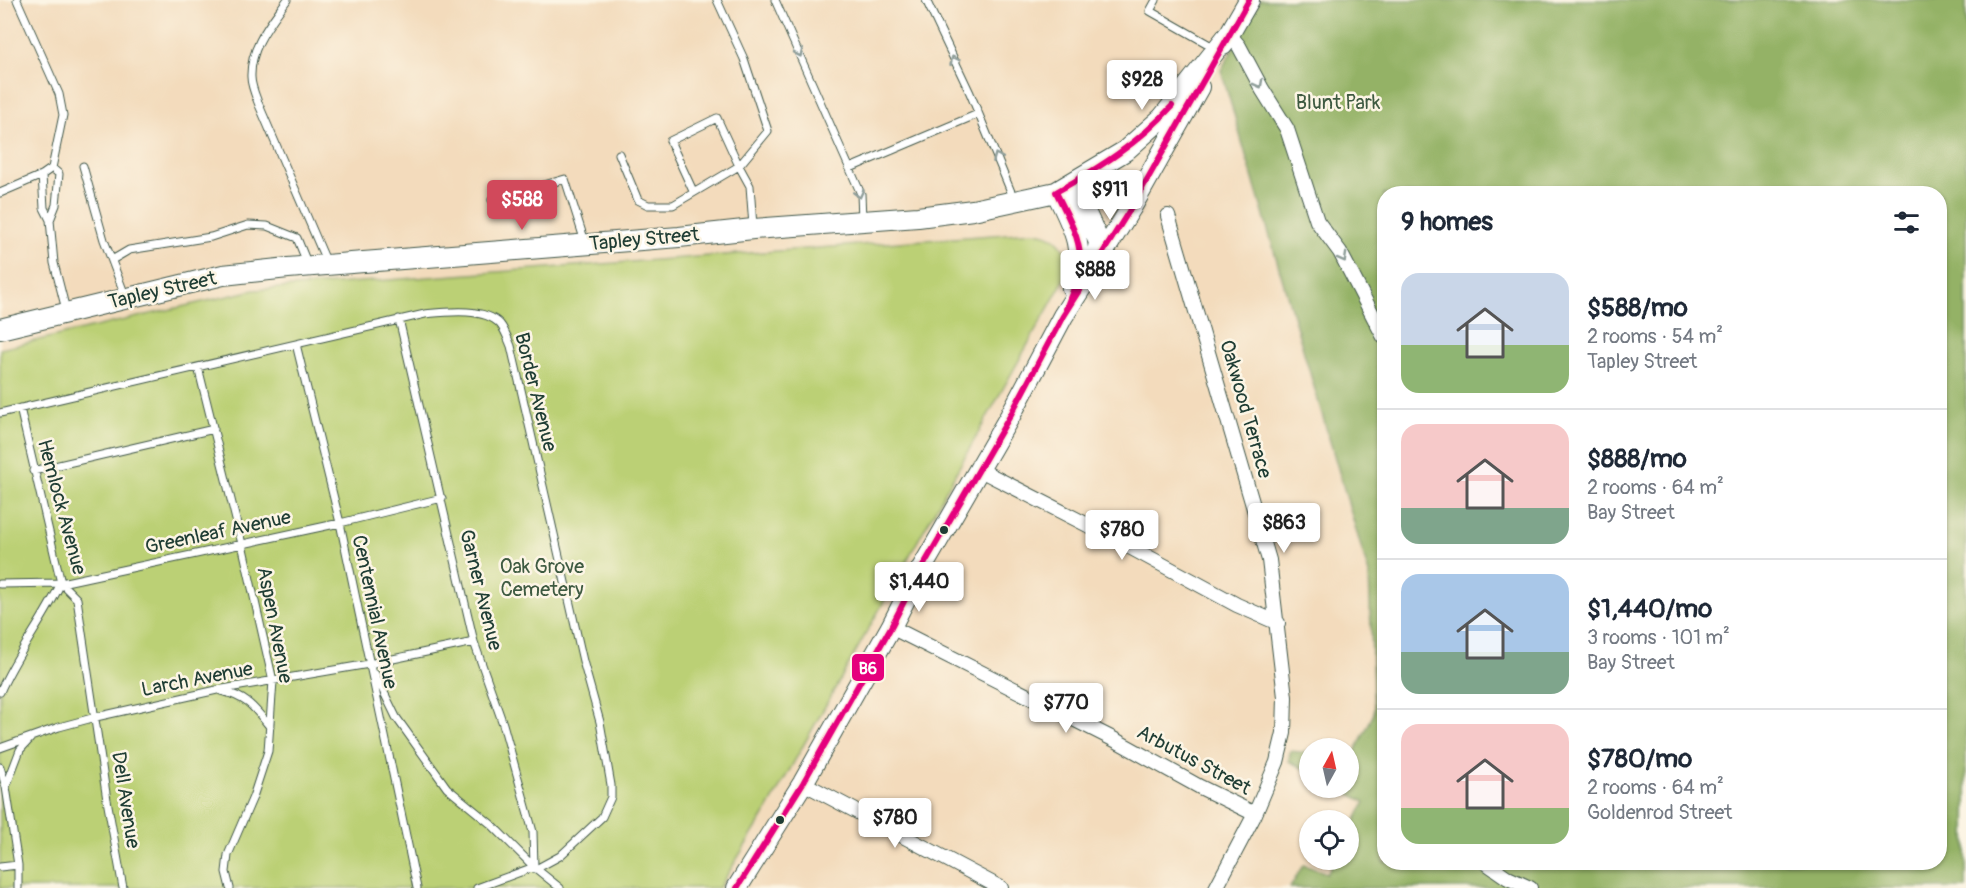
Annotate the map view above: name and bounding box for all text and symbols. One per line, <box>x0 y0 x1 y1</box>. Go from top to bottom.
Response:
one-way arrow <box>792 47 804 58</box>
one-way arrow <box>950 56 962 67</box>
pin: $928 <box>1106 60 1178 111</box>
text: $928 <box>1121 67 1163 92</box>
one-way arrow <box>1252 78 1263 88</box>
park label: Blunt Park <box>1296 90 1381 115</box>
one-way arrow <box>992 153 1004 164</box>
pin: $911 <box>1074 170 1146 221</box>
text: $911 <box>1092 177 1128 202</box>
pin: $588 <box>486 180 558 231</box>
text: $588 <box>501 187 543 212</box>
one-way arrow <box>851 189 864 199</box>
text: 9 homes <box>1401 206 1493 238</box>
icon: filters <box>1890 206 1923 239</box>
street label: Tapley Street <box>588 222 701 256</box>
pin: $888 <box>1059 250 1131 301</box>
one-way arrow <box>1336 252 1347 262</box>
text: $888 <box>1074 257 1116 282</box>
street label: Tapley Street <box>105 265 219 315</box>
text: $588/mo <box>1587 292 1688 324</box>
icon: home <box>1449 297 1521 369</box>
text: 2 rooms · 54 m² <box>1587 324 1723 349</box>
street label: Border Avenue <box>509 330 563 454</box>
street label: Oakwood Terrace <box>1214 337 1278 481</box>
text: Tapley Street <box>1587 349 1697 374</box>
street label: Hemlock Avenue <box>32 437 92 578</box>
text: $888/mo <box>1587 443 1687 475</box>
icon: home <box>1449 448 1521 520</box>
text: 2 rooms · 64 m² <box>1587 475 1724 500</box>
text: Bay Street <box>1587 500 1675 525</box>
pin: $863 <box>1248 503 1320 554</box>
street label: Greenleaf Avenue <box>143 504 293 560</box>
pin: $780 <box>1086 510 1158 561</box>
text: $863 <box>1262 510 1306 535</box>
text: $780 <box>1099 517 1145 542</box>
unlabelled marker <box>938 524 950 536</box>
street label: Garner Avenue <box>454 527 508 653</box>
street label: Centennial Avenue <box>347 533 404 691</box>
park label: Oak Grove Cemetery <box>500 554 584 602</box>
pin: $1,440 <box>870 562 968 613</box>
street label: Aspen Avenue <box>251 565 299 685</box>
text: $1,440 <box>889 569 949 594</box>
text: $1,440/mo <box>1587 593 1712 625</box>
icon: home <box>1449 598 1521 670</box>
text: 3 rooms · 101 m² <box>1587 625 1730 650</box>
text: Bay Street <box>1587 650 1675 675</box>
line badge: B6 <box>851 653 885 682</box>
street label: Larch Avenue <box>139 656 255 702</box>
text: B6 <box>859 659 877 679</box>
pin: $770 <box>1030 683 1102 734</box>
text: $770 <box>1043 690 1089 715</box>
street label: Arbutus Street <box>1133 719 1256 801</box>
north arrow <box>1299 738 1359 798</box>
map controls <box>1299 738 1359 870</box>
text: $780/mo <box>1587 743 1692 775</box>
icon: home <box>1449 748 1521 820</box>
street label: Dell Avenue <box>106 750 146 850</box>
text: 2 rooms · 64 m² <box>1587 775 1724 800</box>
pin: $780 <box>859 798 931 849</box>
text: Goldenrod Street <box>1587 800 1732 825</box>
text: $780 <box>872 805 918 830</box>
button: locate <box>1299 810 1359 870</box>
unlabelled marker <box>774 814 786 826</box>

